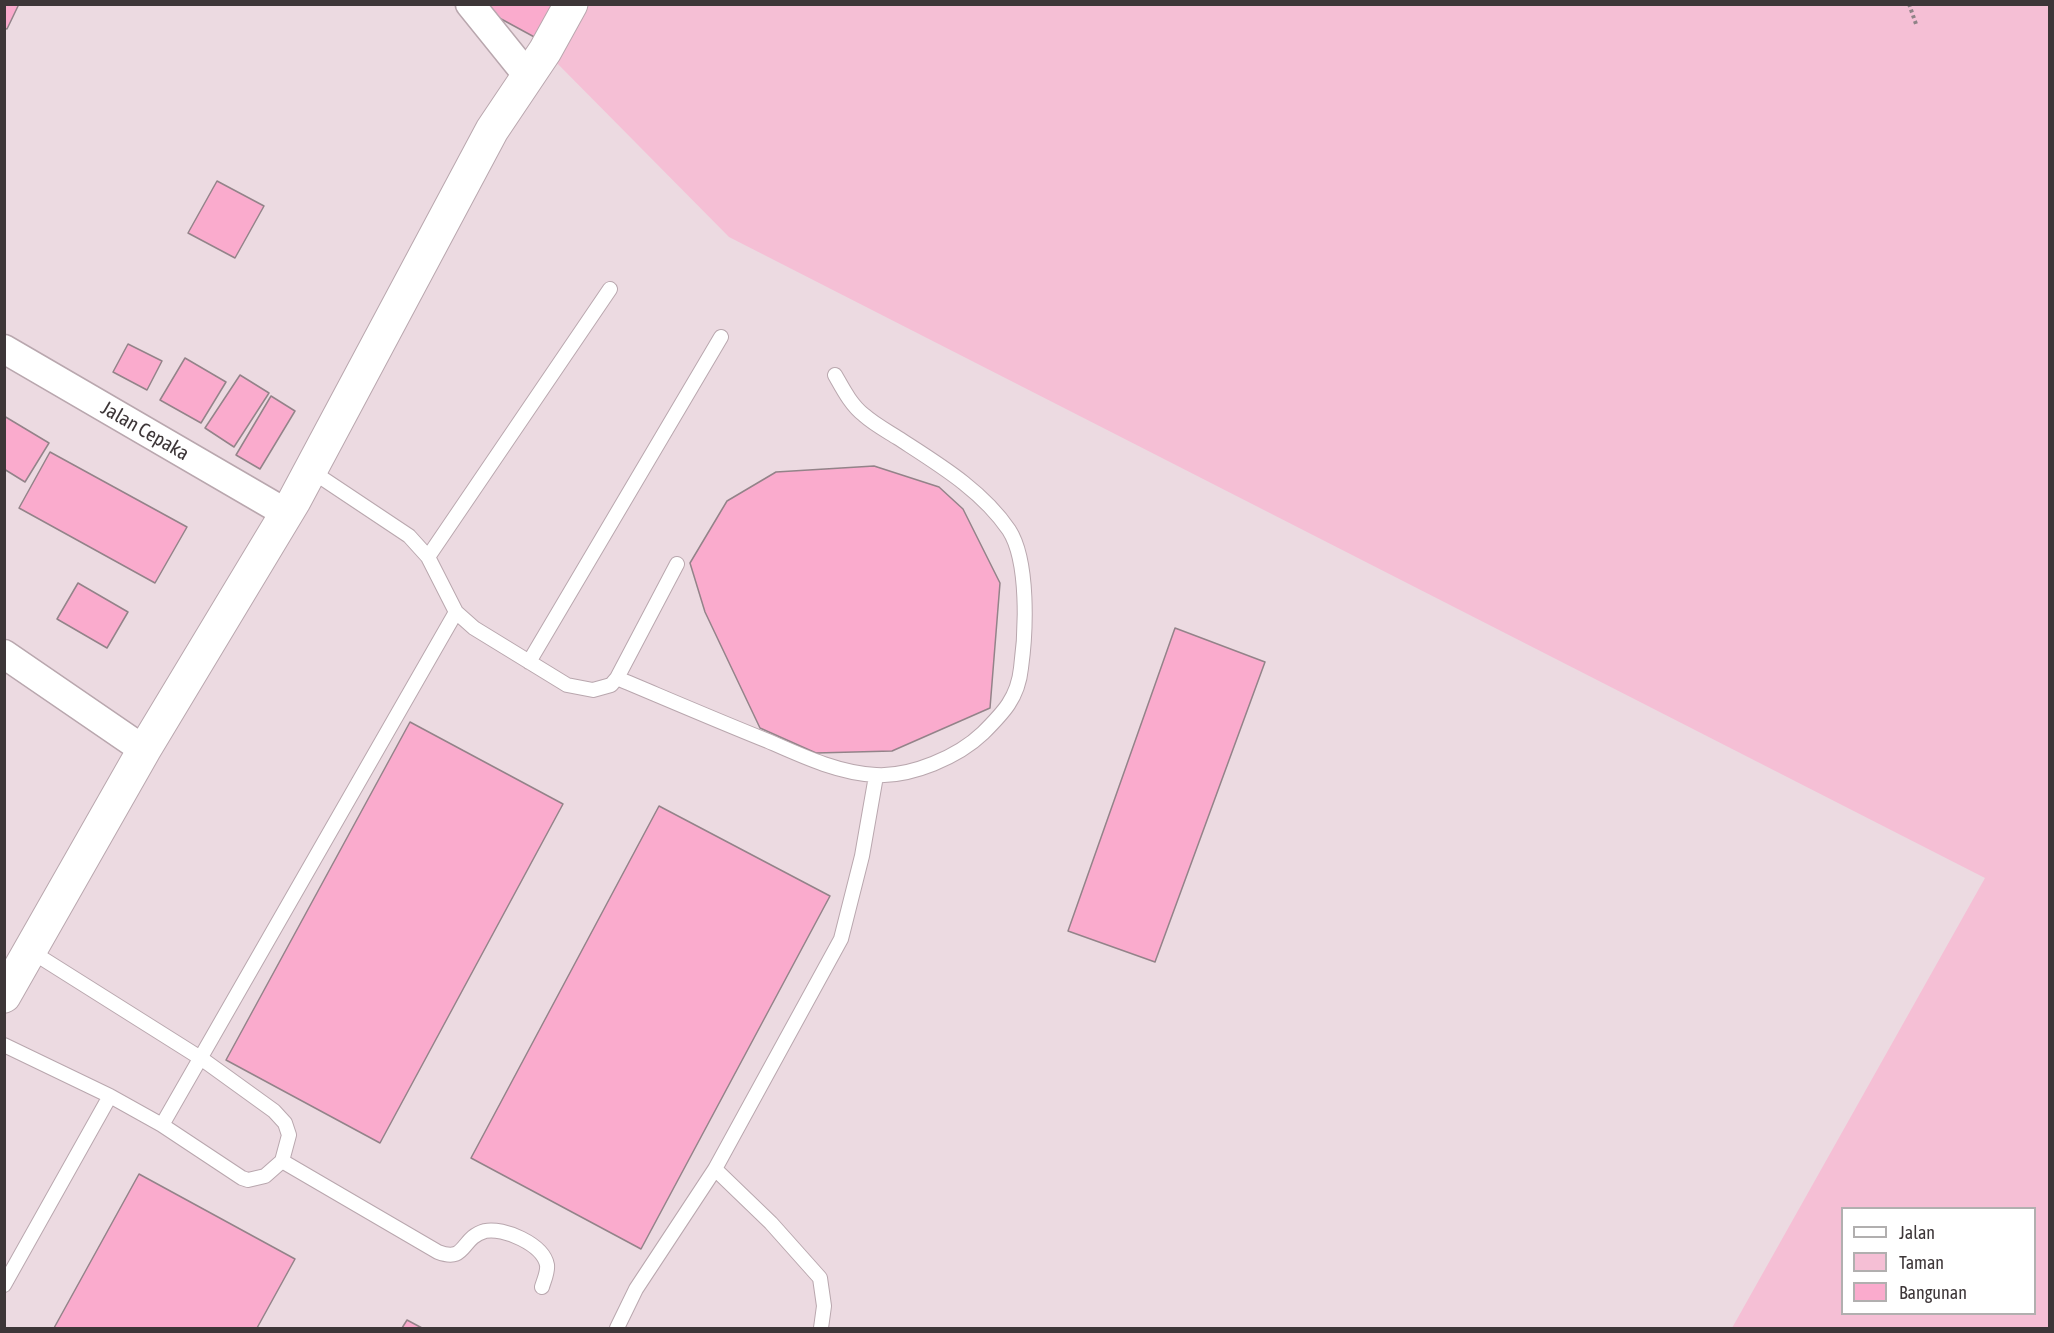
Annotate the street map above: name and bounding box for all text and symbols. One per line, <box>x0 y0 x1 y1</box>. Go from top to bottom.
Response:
street label: Jalan Cepaka <box>97 396 193 466</box>
legend <box>1841 1207 2036 1315</box>
text: Jalan <box>1899 1222 1935 1243</box>
text: Taman <box>1899 1252 1944 1273</box>
text: Bangunan <box>1899 1282 1967 1303</box>

